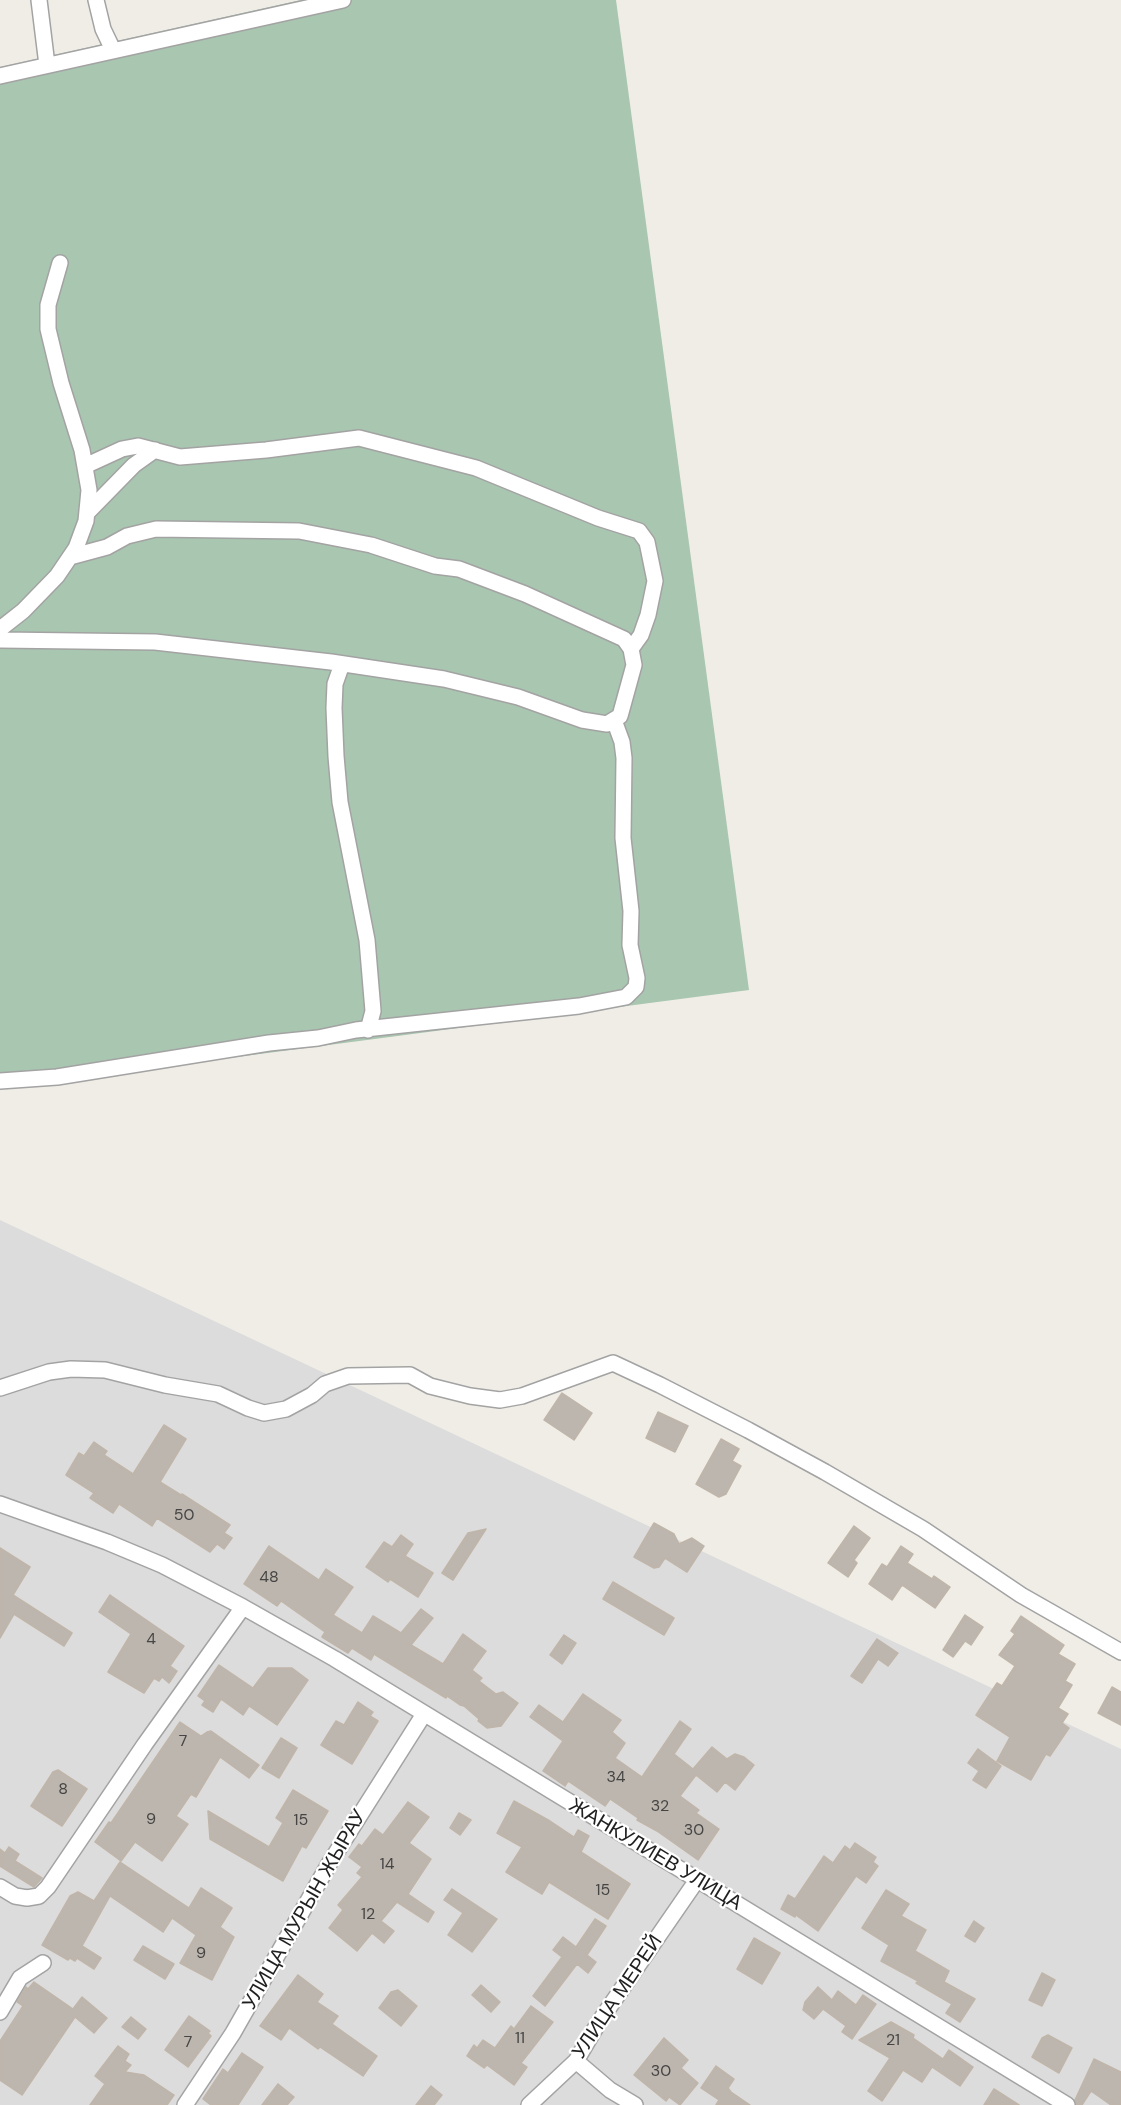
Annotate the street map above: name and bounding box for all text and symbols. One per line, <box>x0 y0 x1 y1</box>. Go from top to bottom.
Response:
house number: 50 <box>174 1506 194 1526</box>
house number: 48 <box>259 1568 279 1588</box>
house number: 4 <box>146 1630 156 1650</box>
house number: 7 <box>179 1732 187 1752</box>
house number: 34 <box>606 1768 626 1788</box>
house number: 8 <box>58 1780 68 1800</box>
street label: ЖАНКУЛИЕВ УЛИЦА <box>564 1794 746 1916</box>
house number: 32 <box>651 1797 669 1817</box>
street label: УЛИЦА МУРЫН ЖЫРАУ <box>238 1806 372 2014</box>
house number: 9 <box>146 1810 156 1830</box>
house number: 15 <box>294 1811 308 1831</box>
house number: 30 <box>684 1821 704 1841</box>
house number: 14 <box>380 1855 394 1875</box>
house number: 15 <box>596 1881 610 1901</box>
house number: 12 <box>361 1905 375 1925</box>
street label: УЛИЦА МЕРЕЙ <box>568 1931 668 2063</box>
house number: 9 <box>196 1944 206 1964</box>
house number: 11 <box>515 2029 525 2049</box>
house number: 21 <box>886 2031 900 2051</box>
house number: 7 <box>184 2033 192 2053</box>
house number: 30 <box>651 2062 671 2082</box>

